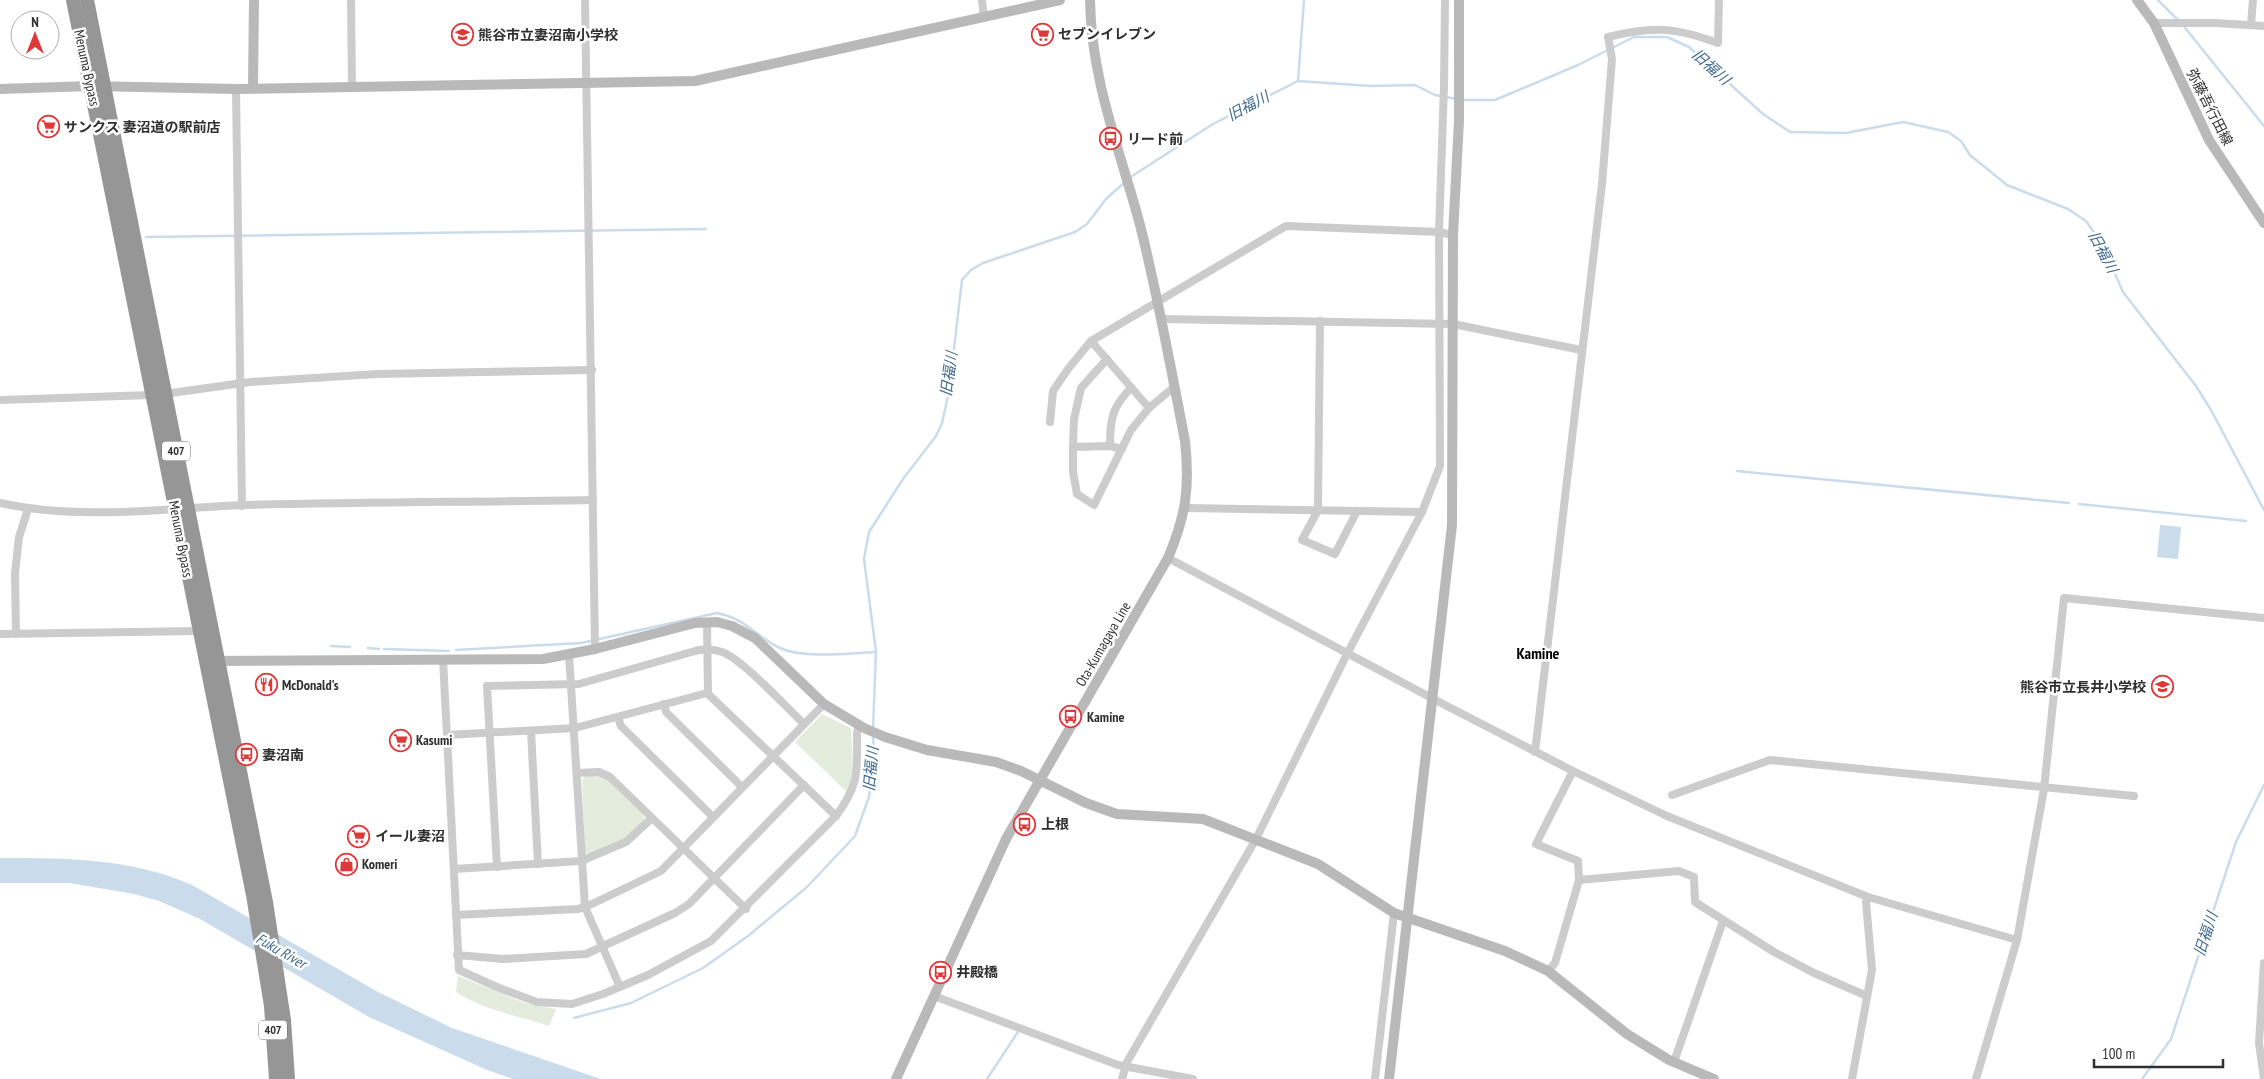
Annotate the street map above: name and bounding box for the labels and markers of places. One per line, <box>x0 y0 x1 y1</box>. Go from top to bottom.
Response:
supermarket icon: セブンイレブン <box>1030 22 1054 46</box>
school or university icon: 熊谷市立妻沼南小学校 <box>450 23 474 47</box>
place label: セブンイレブン <box>1058 25 1156 43</box>
place label: 熊谷市立妻沼南小学校 <box>478 26 618 44</box>
supermarket icon: サンクス 妻沼道の駅前店 <box>36 115 60 139</box>
place label: サンクス 妻沼道の駅前店 <box>64 118 220 136</box>
bus stop icon: リード前 <box>1099 127 1123 151</box>
place label: リード前 <box>1127 130 1183 148</box>
restaurant icon: McDonald's <box>254 673 278 697</box>
school or university icon: 熊谷市立長井小学校 <box>2150 675 2174 699</box>
place label: McDonald's <box>282 676 339 694</box>
place label: 熊谷市立長井小学校 <box>2020 678 2146 696</box>
bus stop icon: Kamine <box>1059 705 1083 729</box>
place label: Kamine <box>1087 708 1125 726</box>
supermarket icon: Kasumi <box>388 728 412 752</box>
place label: Kasumi <box>416 731 452 749</box>
bus stop icon: 妻沼南 <box>234 743 258 767</box>
place label: 妻沼南 <box>262 746 304 764</box>
bus stop icon: 上根 <box>1013 812 1037 836</box>
place label: 上根 <box>1041 815 1069 833</box>
supermarket icon: イール妻沼 <box>347 824 371 848</box>
place label: イール妻沼 <box>375 827 445 845</box>
shop icon: Komeri <box>334 852 358 876</box>
place label: Komeri <box>362 855 397 873</box>
bus stop icon: 井殿橋 <box>928 960 952 984</box>
place label: 井殿橋 <box>956 963 998 981</box>

